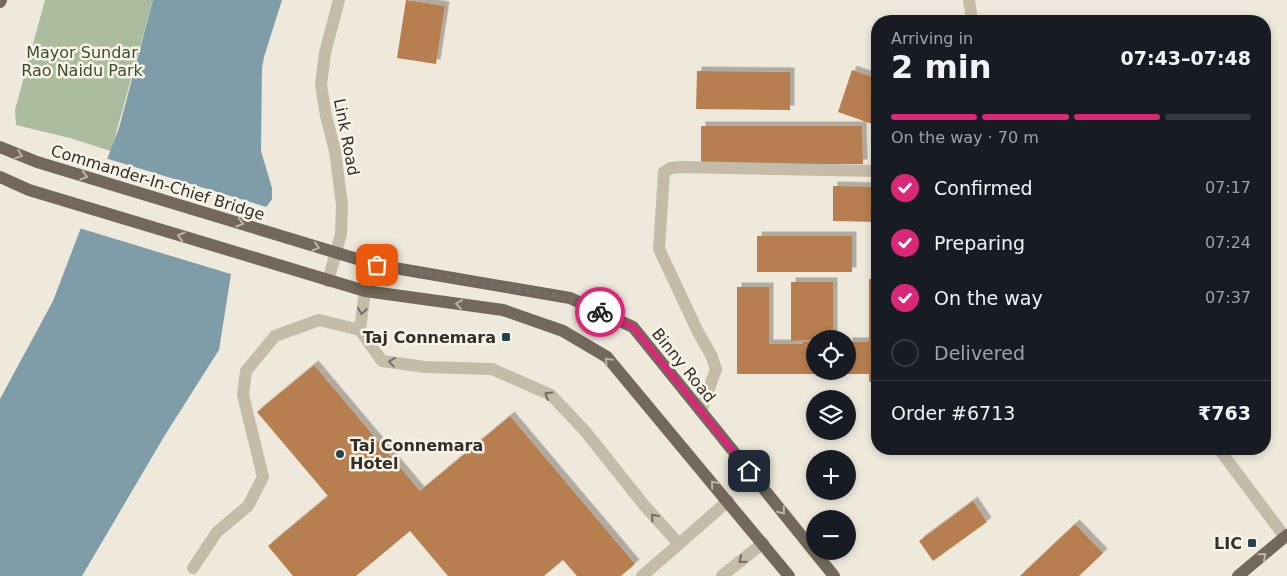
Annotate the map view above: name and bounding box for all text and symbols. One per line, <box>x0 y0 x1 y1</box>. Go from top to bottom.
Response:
text: Arriving in <box>891 29 973 48</box>
park label: Mayor Sundar Rao Naidu Park <box>21 43 144 80</box>
text: 07:43–07:48 <box>1121 47 1251 69</box>
text: 2 min <box>891 48 992 86</box>
street label: Link Road <box>330 97 363 177</box>
text: On the way · 70 m <box>891 128 1039 147</box>
street label: Commander-In-Chief Bridge <box>49 141 267 224</box>
one-way arrow <box>14 149 23 159</box>
one-way arrow <box>79 171 88 181</box>
icon: check <box>891 174 919 202</box>
text: Confirmed <box>934 177 1033 199</box>
text: 07:17 <box>1205 178 1251 197</box>
one-way arrow <box>235 218 243 228</box>
icon: check <box>891 229 919 257</box>
one-way arrow <box>177 232 186 242</box>
text: Preparing <box>934 232 1025 254</box>
text: 07:24 <box>1205 233 1251 252</box>
one-way arrow <box>312 241 320 251</box>
pin <box>356 244 398 286</box>
icon: bag <box>363 251 391 279</box>
icon: check <box>891 284 919 312</box>
courier <box>575 287 625 337</box>
text: On the way <box>934 287 1043 309</box>
text: 07:37 <box>1205 288 1251 307</box>
icon: bike <box>586 298 614 326</box>
one-way arrow <box>455 299 463 309</box>
one-way arrow <box>358 306 368 315</box>
street label: Binny Road <box>648 324 719 406</box>
place label: Taj Connemara <box>363 328 496 347</box>
map controls <box>806 330 856 560</box>
button: locate <box>806 330 856 380</box>
marker: Taj Connemara <box>500 331 512 343</box>
text: Delivered <box>934 342 1025 364</box>
one-way arrow <box>388 357 396 368</box>
one-way arrow <box>605 358 614 367</box>
button: layers <box>806 390 856 440</box>
one-way arrow <box>545 392 554 402</box>
text: Order #6713 <box>891 402 1015 424</box>
text: ₹763 <box>1198 402 1251 424</box>
place label: Taj Connemara Hotel <box>350 436 483 473</box>
marker: Taj Connemara Hotel <box>334 448 346 460</box>
pin <box>728 450 770 492</box>
button: + <box>806 450 856 500</box>
icon: home <box>735 457 763 485</box>
one-way arrow <box>711 481 720 490</box>
one-way arrow <box>776 505 784 514</box>
button: − <box>806 510 856 560</box>
one-way arrow <box>651 514 660 523</box>
place label: LIC <box>1214 534 1242 553</box>
marker: LIC <box>1246 537 1258 549</box>
one-way arrow <box>1257 552 1266 561</box>
one-way arrow <box>739 554 748 562</box>

